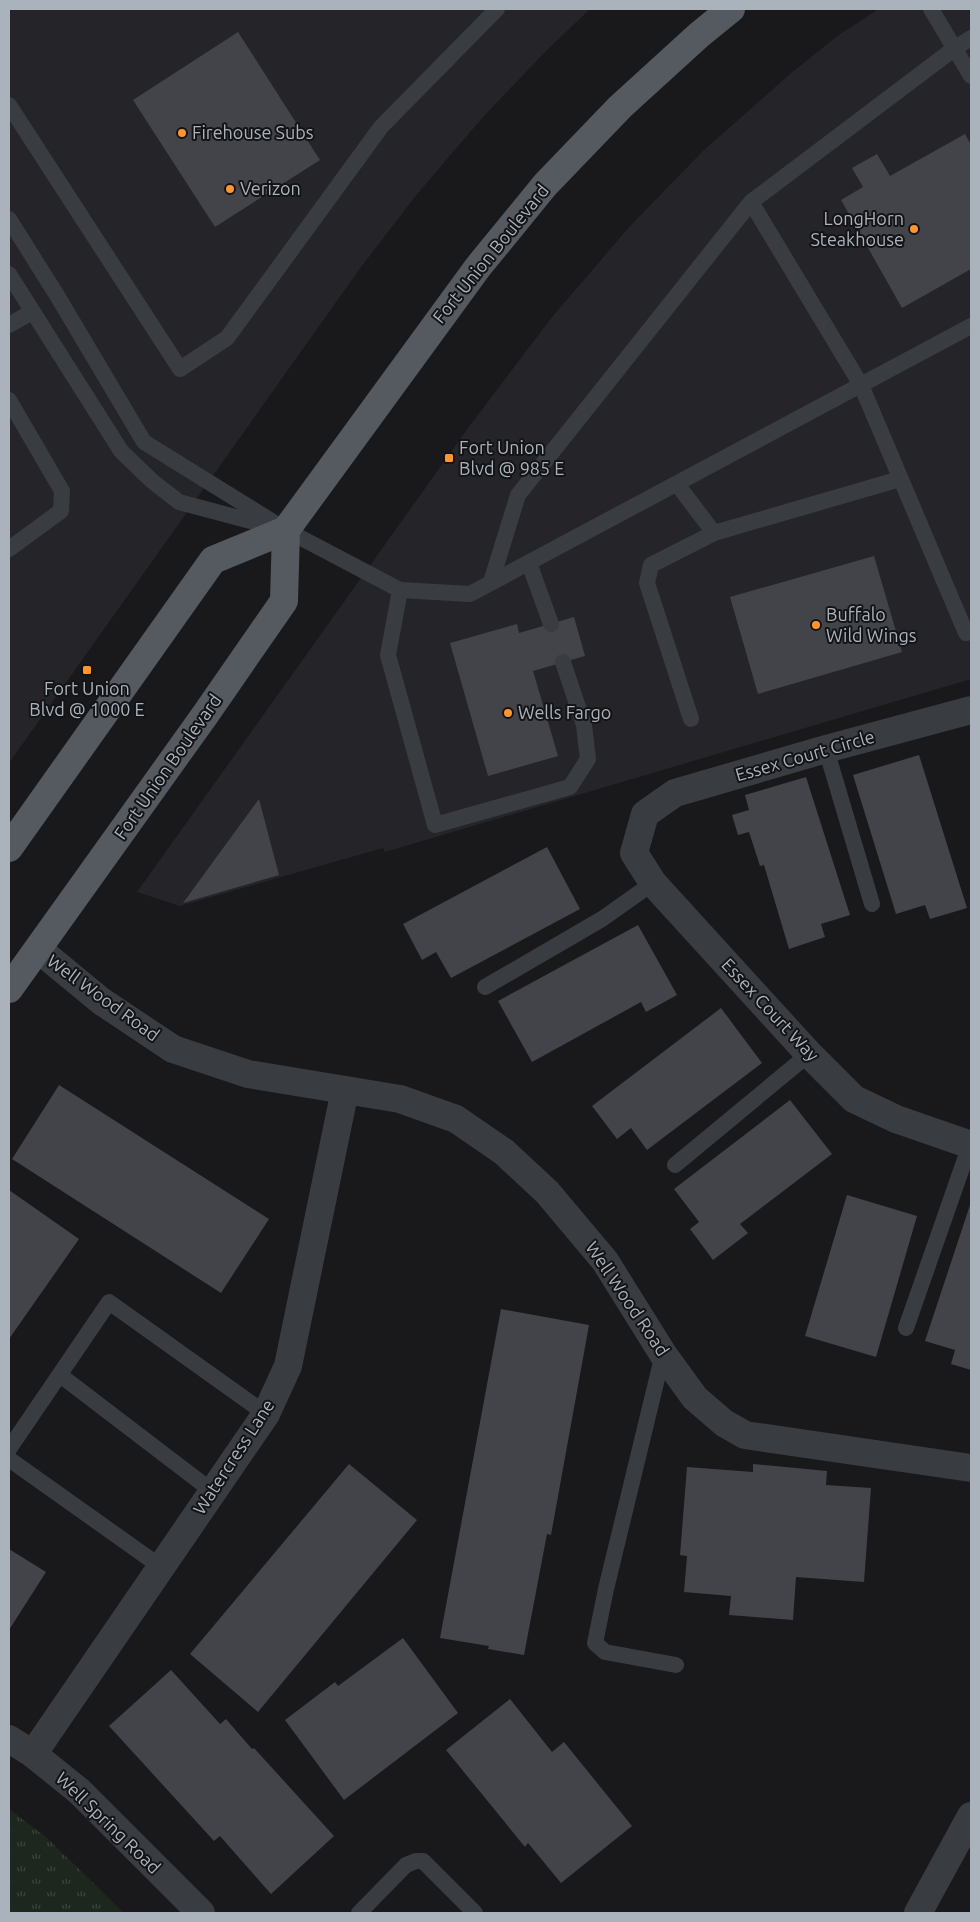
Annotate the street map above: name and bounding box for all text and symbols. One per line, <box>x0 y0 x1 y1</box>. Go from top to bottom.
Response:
place label: Firehouse Subs <box>192 122 314 142</box>
marker: Firehouse Subs <box>176 127 188 139</box>
place label: Verizon <box>240 178 301 198</box>
street label: Fort Union Boulevard <box>428 180 552 327</box>
marker: Verizon <box>224 183 236 195</box>
place label: LongHorn Steakhouse <box>810 208 904 249</box>
marker: LongHorn Steakhouse <box>908 223 920 235</box>
place label: Fort Union Blvd @ 985 E <box>459 437 564 478</box>
marker: Fort Union Blvd @ 985 E <box>443 452 455 464</box>
place label: Buffalo Wild Wings <box>826 604 917 645</box>
marker: Buffalo Wild Wings <box>810 619 822 631</box>
marker: Fort Union Blvd @ 1000 E <box>81 664 93 676</box>
place label: Fort Union Blvd @ 1000 E <box>29 678 145 719</box>
street label: Fort Union Boulevard <box>110 690 225 843</box>
place label: Wells Fargo <box>518 702 611 722</box>
marker: Wells Fargo <box>502 707 514 719</box>
street label: Essex Court Circle <box>733 726 877 784</box>
street label: Well Wood Road <box>44 950 163 1045</box>
street label: Essex Court Way <box>718 954 824 1065</box>
street label: Well Wood Road <box>582 1238 673 1359</box>
street label: Watercress Lane <box>189 1395 278 1518</box>
street label: Well Spring Road <box>52 1767 165 1877</box>

